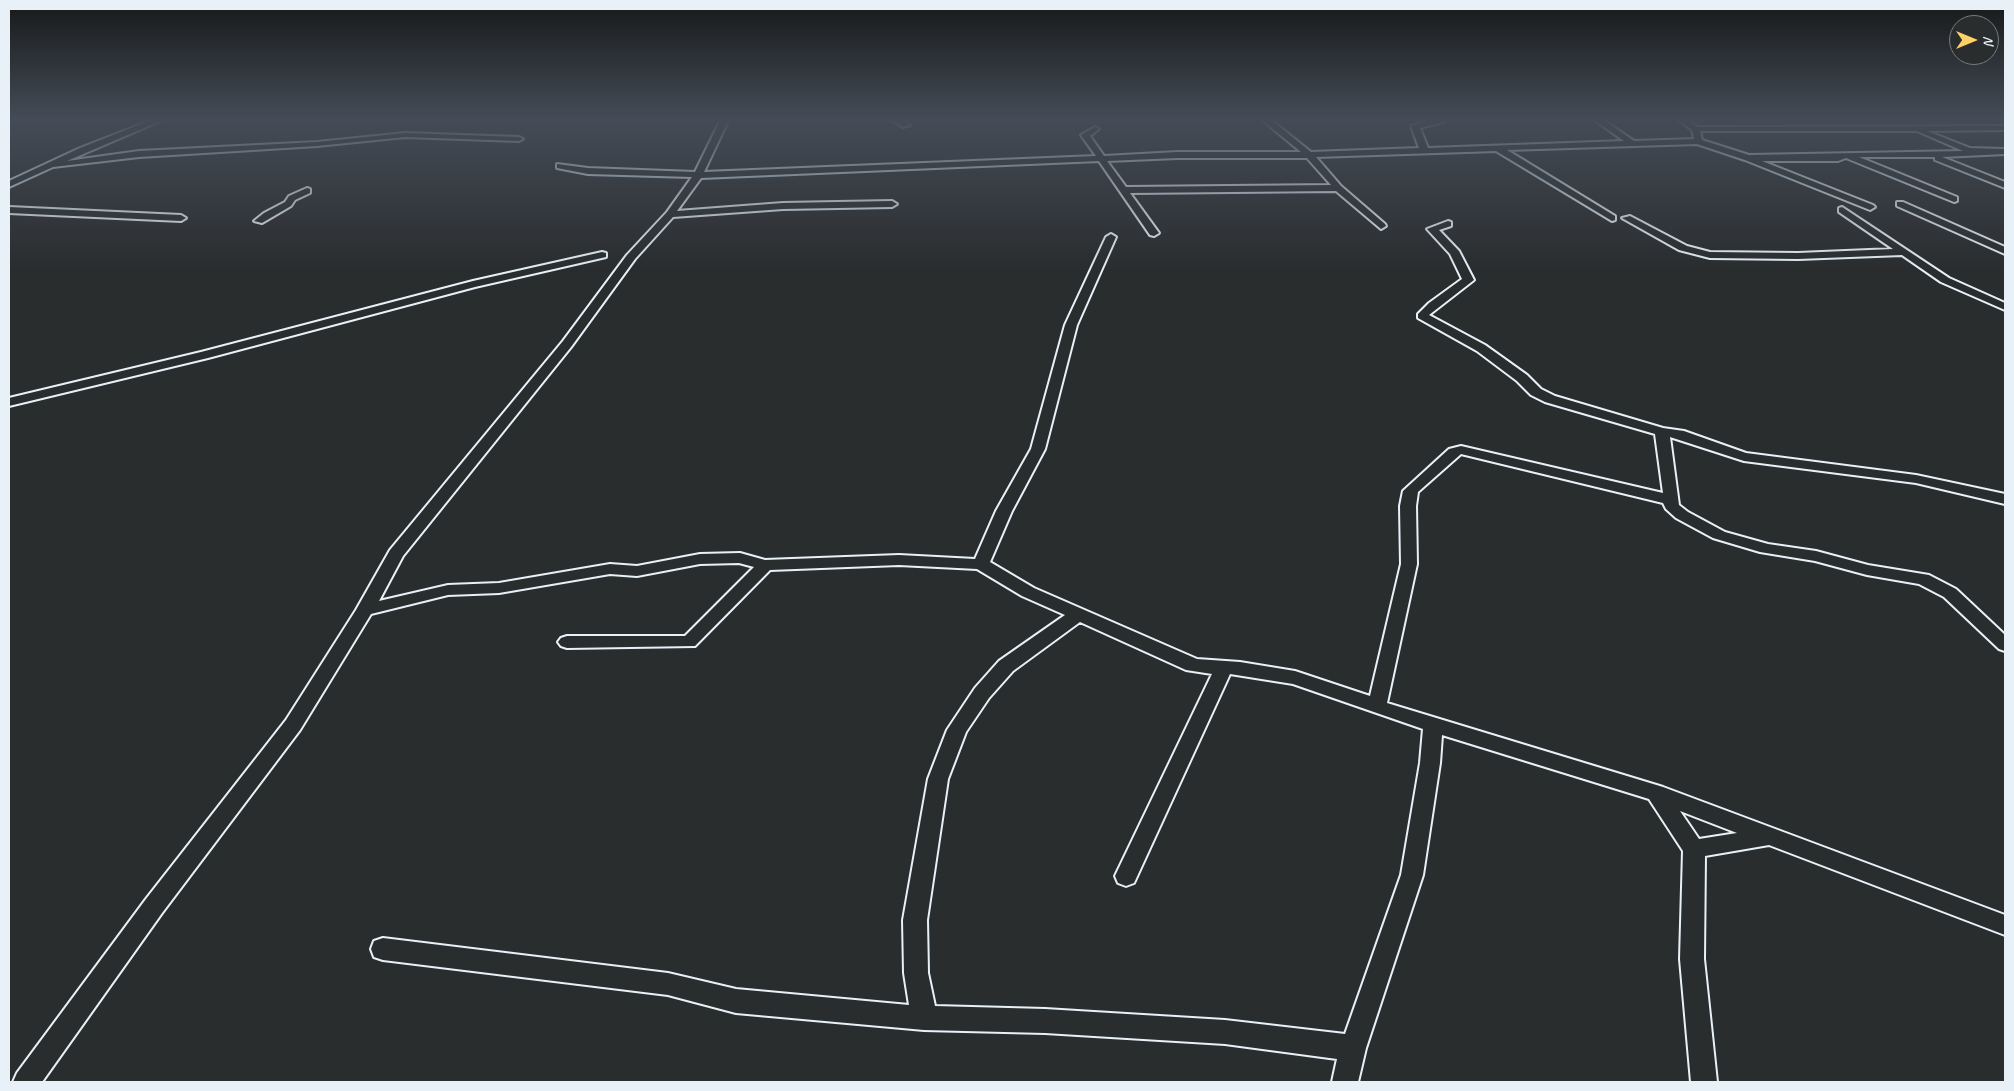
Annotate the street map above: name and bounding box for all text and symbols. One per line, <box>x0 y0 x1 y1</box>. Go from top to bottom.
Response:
north arrow <box>1949 15 1999 65</box>
text: N <box>1980 36 1997 44</box>

